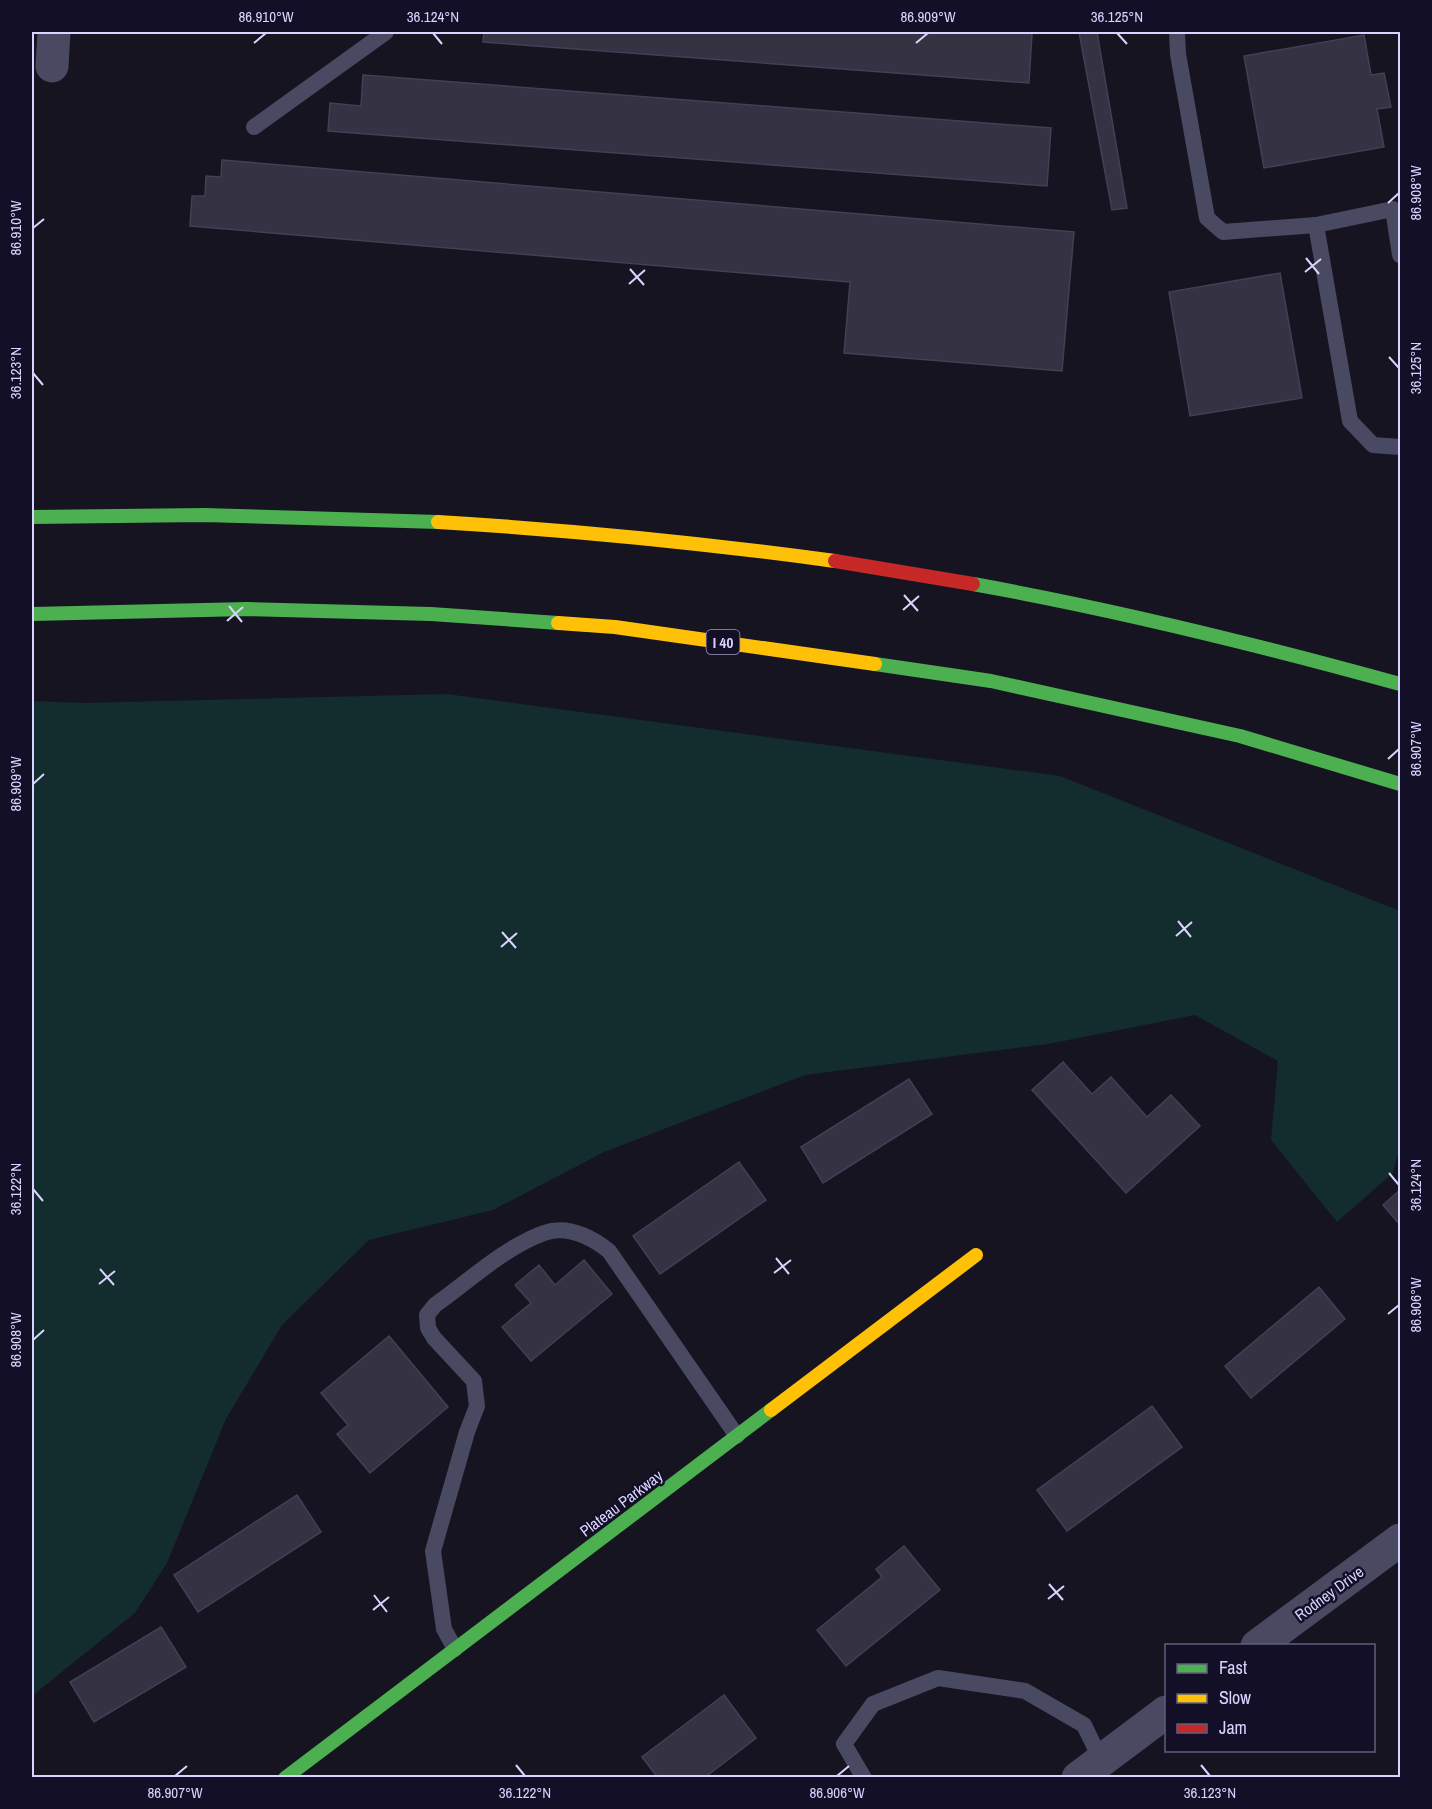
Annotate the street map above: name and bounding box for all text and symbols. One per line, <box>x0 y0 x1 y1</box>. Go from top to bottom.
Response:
text: 86.910°W <box>238 6 294 27</box>
text: 36.124°N <box>407 6 459 27</box>
text: 86.909°W <box>900 6 956 27</box>
text: 36.125°N <box>1091 6 1143 27</box>
text: 86.908°W <box>1405 165 1426 221</box>
text: 86.910°W <box>5 200 26 256</box>
text: 36.125°N <box>1405 342 1426 394</box>
text: 36.123°N <box>5 347 26 399</box>
road number: I 40 <box>706 630 740 654</box>
text: 86.907°W <box>1405 721 1426 777</box>
text: 86.909°W <box>5 756 26 812</box>
text: 36.124°N <box>1405 1159 1426 1211</box>
text: 36.122°N <box>5 1163 26 1215</box>
text: 86.906°W <box>1405 1277 1426 1333</box>
text: 86.908°W <box>5 1312 26 1368</box>
street label: Plateau Parkway <box>575 1464 667 1541</box>
street label: Rodney Drive <box>1290 1561 1368 1625</box>
legend <box>1165 1644 1375 1752</box>
text: Fast <box>1219 1655 1247 1680</box>
text: Slow <box>1219 1685 1251 1710</box>
text: Jam <box>1219 1715 1247 1740</box>
text: 86.907°W <box>147 1782 203 1803</box>
text: 36.122°N <box>499 1782 551 1803</box>
text: 86.906°W <box>809 1782 865 1803</box>
text: 36.123°N <box>1184 1782 1236 1803</box>

